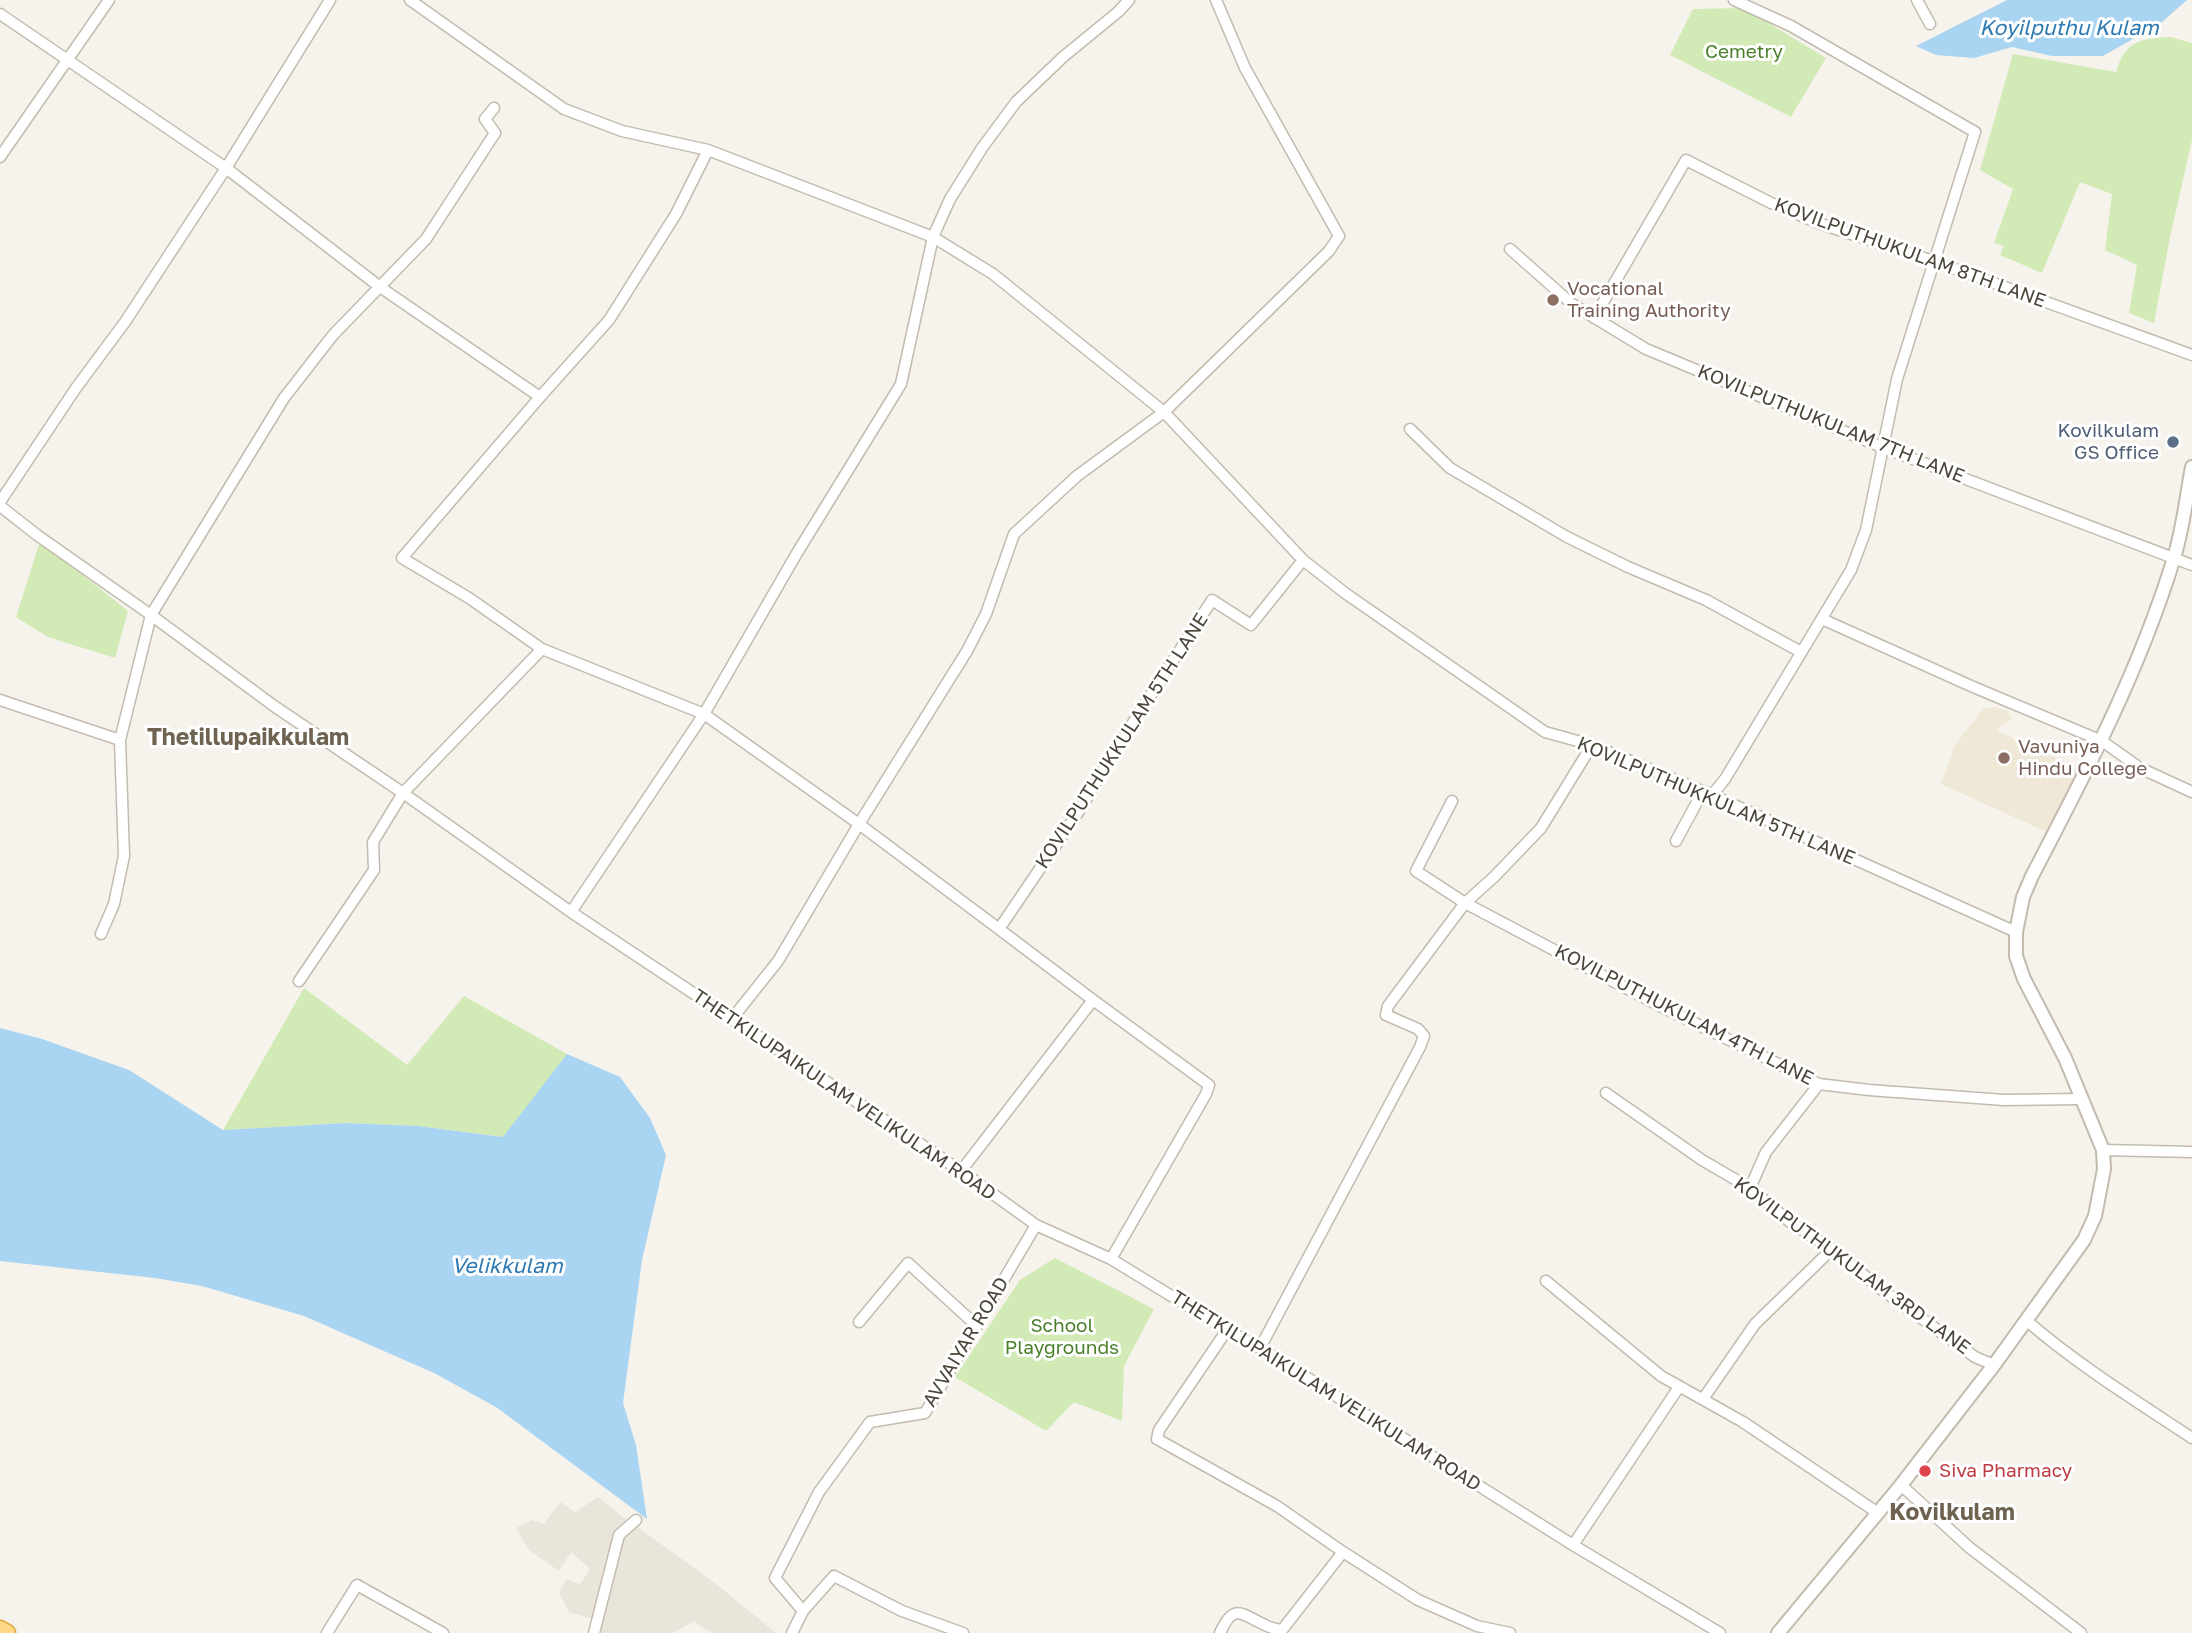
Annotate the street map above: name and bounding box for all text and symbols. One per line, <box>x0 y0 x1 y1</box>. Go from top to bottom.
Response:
water label: Koyilputhu Kulam <box>1979 15 2159 41</box>
park label: Cemetry <box>1705 41 1783 63</box>
street label: KOVILPUTHUKULAM 8TH LANE <box>1771 193 2049 313</box>
place label: Vocational Training Authority <box>1567 278 1731 322</box>
marker: Vocational Training Authority <box>1545 292 1561 308</box>
street label: KOVILPUTHUKULAM 7TH LANE <box>1694 360 1968 488</box>
place label: Kovilkulam GS Office <box>2058 420 2159 464</box>
marker: Kovilkulam GS Office <box>2165 434 2181 450</box>
street label: KOVILPUTHUKKULAM 5TH LANE <box>1031 609 1213 873</box>
district label: Thetillupaikkulam <box>147 724 349 752</box>
street label: KOVILPUTHUKKULAM 5TH LANE <box>1574 732 1858 870</box>
place label: Vavuniya Hindu College <box>2018 736 2147 780</box>
marker: Vavuniya Hindu College <box>1996 750 2012 766</box>
street label: KOVILPUTHUKULAM 4TH LANE <box>1551 940 1817 1090</box>
street label: THETKILUPAIKULAM VELIKULAM ROAD <box>688 985 1000 1205</box>
street label: KOVILPUTHUKULAM 3RD LANE <box>1729 1172 1975 1360</box>
water label: Velikkulam <box>452 1253 562 1279</box>
street label: AVVAIYAR ROAD <box>918 1273 1014 1411</box>
street label: THETKILUPAIKULAM VELIKULAM ROAD <box>1167 1286 1485 1496</box>
park label: School Playgrounds <box>1005 1315 1119 1359</box>
place label: Siva Pharmacy <box>1939 1460 2072 1482</box>
marker: Siva Pharmacy <box>1917 1463 1933 1479</box>
district label: Kovilkulam <box>1889 1499 2015 1527</box>

